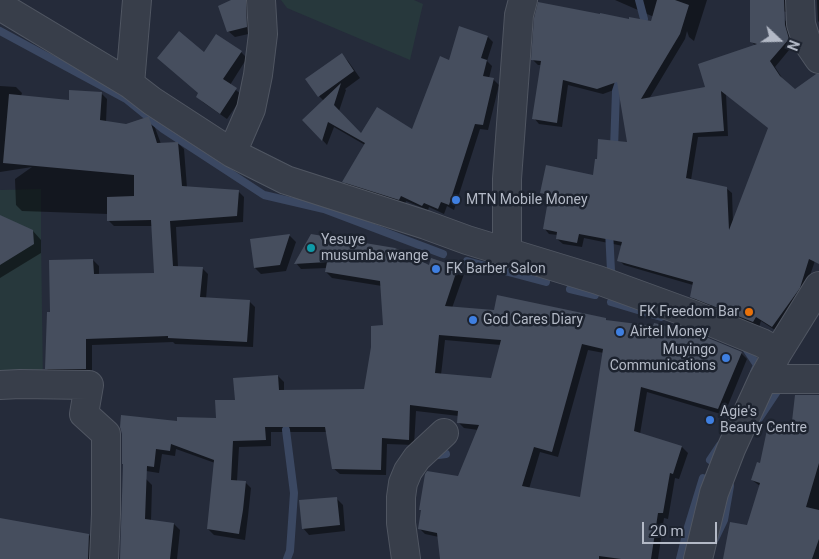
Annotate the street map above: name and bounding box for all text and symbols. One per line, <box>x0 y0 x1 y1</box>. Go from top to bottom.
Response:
north arrow <box>754 15 804 65</box>
text: N <box>784 38 802 53</box>
place label: MTN Mobile Money <box>466 192 588 208</box>
marker: MTN Mobile Money <box>450 194 462 206</box>
place label: Yesuye musumba wange <box>321 232 428 264</box>
marker: Yesuye musumba wange <box>305 242 317 254</box>
place label: FK Barber Salon <box>446 261 546 277</box>
marker: FK Barber Salon <box>430 263 442 275</box>
place label: FK Freedom Bar <box>639 304 739 320</box>
marker: FK Freedom Bar <box>743 306 755 318</box>
place label: God Cares Diary <box>483 312 583 328</box>
marker: God Cares Diary <box>467 314 479 326</box>
place label: Airtel Money <box>630 324 708 340</box>
marker: Airtel Money <box>614 326 626 338</box>
place label: Muyingo Communications <box>610 342 716 374</box>
marker: Muyingo Communications <box>720 352 732 364</box>
place label: Agie's Beauty Centre <box>720 404 807 437</box>
marker: Agie's Beauty Centre <box>704 414 716 426</box>
scale bar <box>644 512 719 544</box>
text: 20 m <box>650 522 684 540</box>

